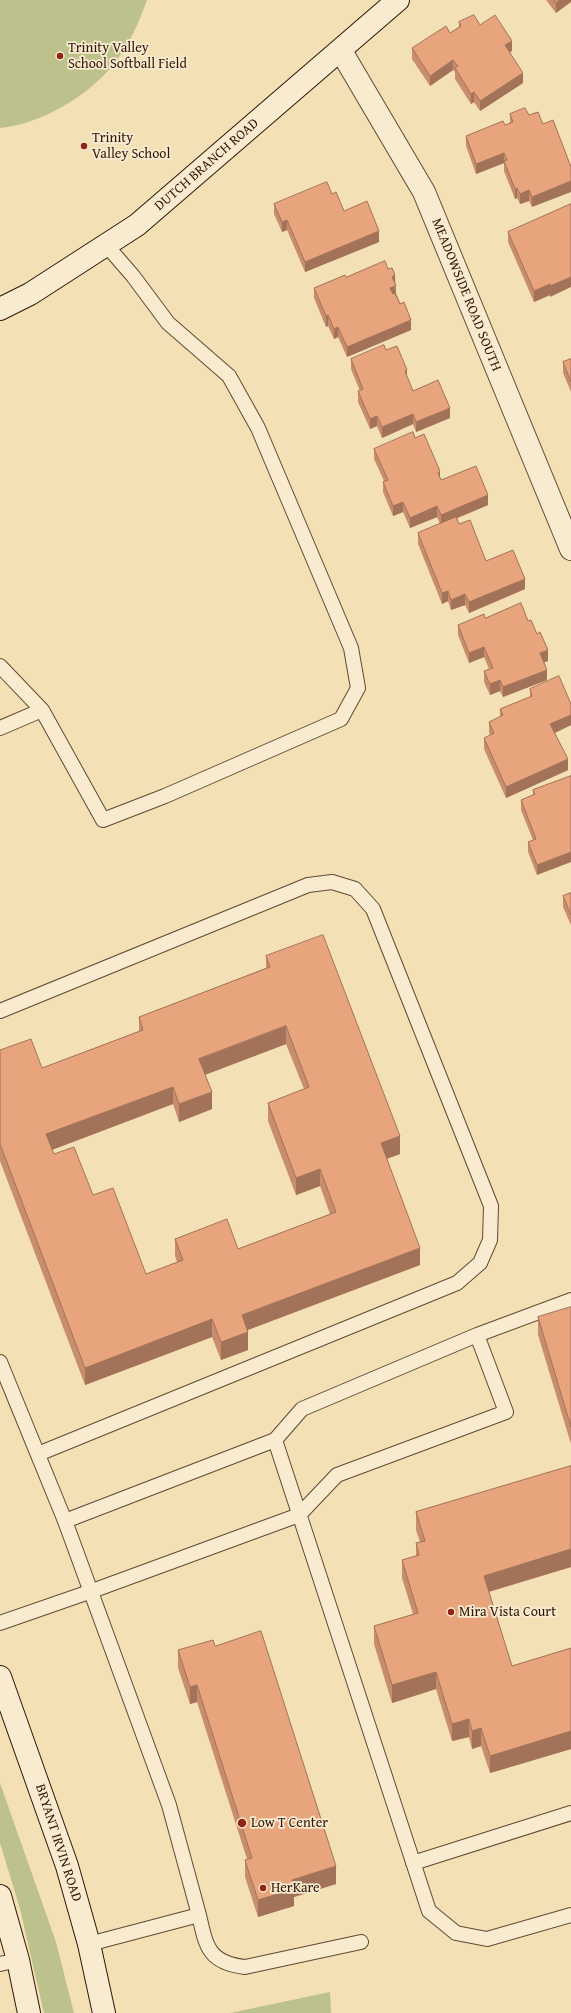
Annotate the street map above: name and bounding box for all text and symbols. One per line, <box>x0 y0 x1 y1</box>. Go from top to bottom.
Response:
place label: Trinity Valley School Softball Field <box>68 40 187 72</box>
marker: Trinity Valley School Softball Field <box>55 51 65 61</box>
street label: DUTCH BRANCH ROAD <box>152 115 262 215</box>
place label: Trinity Valley School <box>92 130 170 162</box>
marker: Trinity Valley School <box>79 141 89 151</box>
street label: MEADOWSIDE ROAD SOUTH <box>428 216 504 374</box>
place label: Mira Vista Court <box>459 1604 556 1620</box>
marker: Mira Vista Court <box>446 1607 456 1617</box>
street label: BRYANT IRVIN ROAD <box>31 1782 85 1904</box>
place label: Low T Center <box>251 1815 328 1831</box>
marker: Low T Center <box>236 1817 248 1829</box>
place label: HerKare <box>271 1880 320 1896</box>
marker: HerKare <box>258 1883 268 1893</box>

